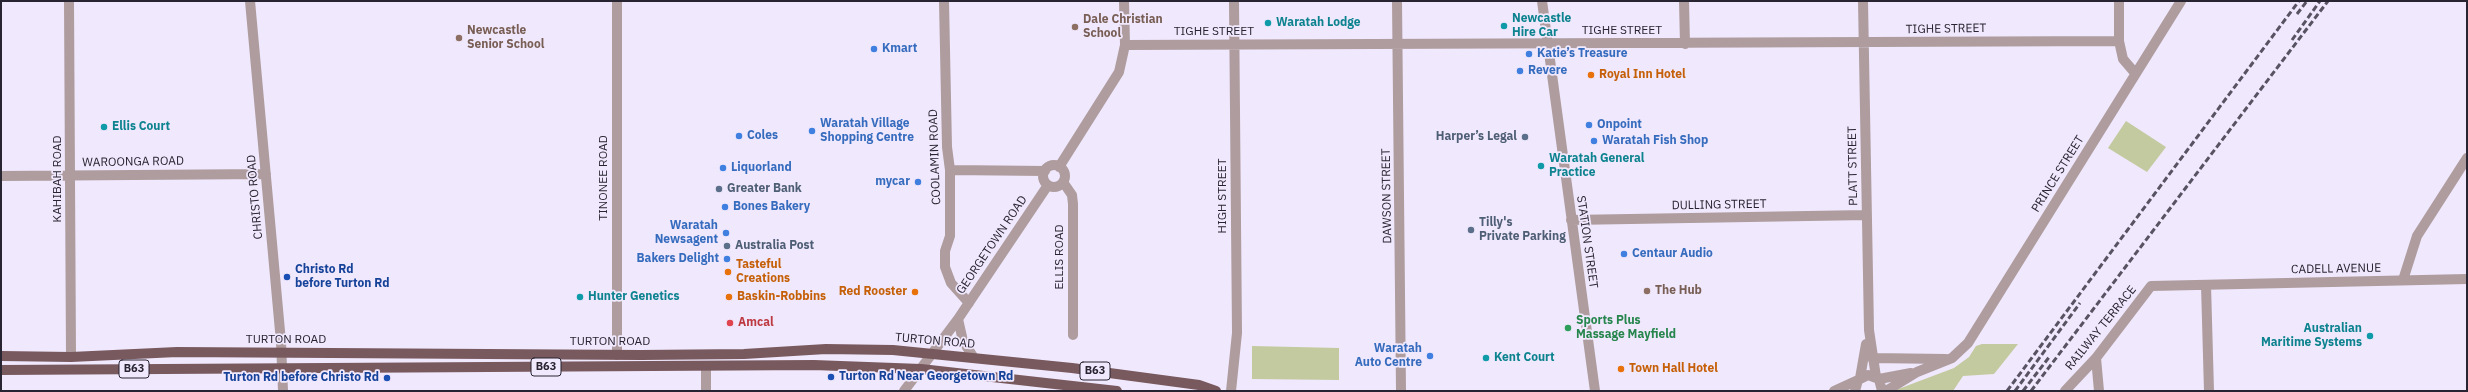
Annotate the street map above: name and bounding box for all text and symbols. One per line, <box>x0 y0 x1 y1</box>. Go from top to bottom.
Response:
place label: Newcastle Hire Car <box>1512 12 1571 40</box>
place label: Dale Christian School <box>1083 13 1163 41</box>
place label: Waratah Lodge <box>1276 16 1361 30</box>
marker: Waratah Lodge <box>1263 18 1273 28</box>
marker: Newcastle Hire Car <box>1499 21 1509 31</box>
street label: TIGHE STREET <box>1906 21 1986 37</box>
marker: Dale Christian School <box>1070 22 1080 32</box>
place label: Newcastle Senior School <box>467 24 544 52</box>
street label: TIGHE STREET <box>1582 24 1662 38</box>
street label: TIGHE STREET <box>1174 25 1254 39</box>
marker: Newcastle Senior School <box>454 33 464 43</box>
place label: Kmart <box>882 42 917 56</box>
marker: Kmart <box>869 44 879 54</box>
place label: Katie’s Treasure <box>1537 47 1628 61</box>
marker: Katie’s Treasure <box>1524 49 1534 59</box>
place label: Revere <box>1528 64 1567 78</box>
marker: Revere <box>1515 66 1525 76</box>
place label: Royal Inn Hotel <box>1599 68 1686 82</box>
marker: Royal Inn Hotel <box>1586 70 1596 80</box>
street label: COOLAMIN ROAD <box>926 109 944 205</box>
place label: Waratah Village Shopping Centre <box>820 117 914 145</box>
place label: Onpoint <box>1597 118 1642 132</box>
place label: Ellis Court <box>112 120 170 134</box>
marker: Onpoint <box>1584 120 1594 130</box>
marker: Ellis Court <box>99 122 109 132</box>
marker: Waratah Village Shopping Centre <box>807 126 817 136</box>
street label: PLATT STREET <box>1845 126 1861 206</box>
place label: Coles <box>747 129 778 143</box>
place label: Harper’s Legal <box>1436 130 1517 144</box>
marker: Coles <box>734 131 744 141</box>
marker: Harper’s Legal <box>1520 132 1530 142</box>
street label: PRINCE STREET <box>2029 133 2087 215</box>
place label: Waratah Fish Shop <box>1602 134 1708 148</box>
street label: TINONEE ROAD <box>597 135 611 221</box>
street label: KAHIBAH ROAD <box>51 136 65 222</box>
marker: Waratah Fish Shop <box>1589 136 1599 146</box>
street label: DAWSON STREET <box>1379 148 1395 244</box>
place label: Waratah General Practice <box>1549 152 1644 180</box>
street label: WAROONGA ROAD <box>82 154 184 170</box>
street label: CHRISTO ROAD <box>244 154 266 240</box>
street label: HIGH STREET <box>1216 158 1230 234</box>
place label: Liquorland <box>731 161 792 175</box>
marker: Waratah General Practice <box>1536 161 1546 171</box>
marker: Liquorland <box>718 163 728 173</box>
place label: mycar <box>875 175 910 189</box>
marker: mycar <box>913 177 923 187</box>
place label: Greater Bank <box>727 182 802 196</box>
marker: Greater Bank <box>714 184 724 194</box>
street label: GEORGETOWN ROAD <box>954 193 1030 297</box>
street label: STATION STREET <box>1573 195 1601 289</box>
street label: DULLING STREET <box>1671 197 1767 213</box>
place label: Bones Bakery <box>733 200 810 214</box>
marker: Bones Bakery <box>720 202 730 212</box>
place label: Tilly's Private Parking <box>1479 216 1566 244</box>
place label: Waratah Newsagent <box>655 219 718 247</box>
street label: ELLIS ROAD <box>1053 224 1067 290</box>
marker: Tilly's Private Parking <box>1466 225 1476 235</box>
marker: Waratah Newsagent <box>721 228 731 238</box>
place label: Australia Post <box>735 239 814 253</box>
marker: Australia Post <box>722 241 732 251</box>
place label: Centaur Audio <box>1632 247 1713 261</box>
marker: Centaur Audio <box>1619 249 1629 259</box>
place label: Bakers Delight <box>637 252 719 266</box>
marker: Bakers Delight <box>722 254 732 264</box>
place label: Tasteful Creations <box>736 258 790 286</box>
street label: CADELL AVENUE <box>2291 261 2381 277</box>
place label: Christo Rd before Turton Rd <box>295 263 389 291</box>
marker: Tasteful Creations <box>723 267 733 277</box>
marker: Christo Rd before Turton Rd <box>282 272 292 282</box>
street label: RAILWAY TERRACE <box>2062 283 2140 373</box>
place label: The Hub <box>1655 284 1702 298</box>
place label: Red Rooster <box>839 285 907 299</box>
marker: The Hub <box>1642 286 1652 296</box>
marker: Red Rooster <box>910 287 920 297</box>
place label: Hunter Genetics <box>588 290 680 304</box>
place label: Baskin-Robbins <box>737 290 826 304</box>
marker: Hunter Genetics <box>575 292 585 302</box>
marker: Baskin-Robbins <box>724 292 734 302</box>
place label: Sports Plus Massage Mayfield <box>1576 314 1676 342</box>
place label: Amcal <box>738 316 774 330</box>
marker: Amcal <box>725 318 735 328</box>
place label: Australian Maritime Systems <box>2261 322 2362 350</box>
marker: Sports Plus Massage Mayfield <box>1563 323 1573 333</box>
street label: TURTON ROAD <box>894 330 976 352</box>
marker: Australian Maritime Systems <box>2365 331 2375 341</box>
street label: TURTON ROAD <box>246 333 326 347</box>
street label: TURTON ROAD <box>570 335 650 349</box>
place label: Waratah Auto Centre <box>1355 342 1422 370</box>
marker: Waratah Auto Centre <box>1425 351 1435 361</box>
place label: Kent Court <box>1494 351 1555 365</box>
marker: Kent Court <box>1481 353 1491 363</box>
road number: B63 <box>531 358 561 376</box>
road number: B63 <box>119 360 149 378</box>
road number: B63 <box>1080 362 1110 380</box>
place label: Town Hall Hotel <box>1629 362 1718 376</box>
marker: Town Hall Hotel <box>1616 364 1626 374</box>
place label: Turton Rd Near Georgetown Rd <box>839 370 1013 384</box>
place label: Turton Rd before Christo Rd <box>223 371 379 385</box>
marker: Turton Rd Near Georgetown Rd <box>826 372 836 382</box>
marker: Turton Rd before Christo Rd <box>382 373 392 383</box>

